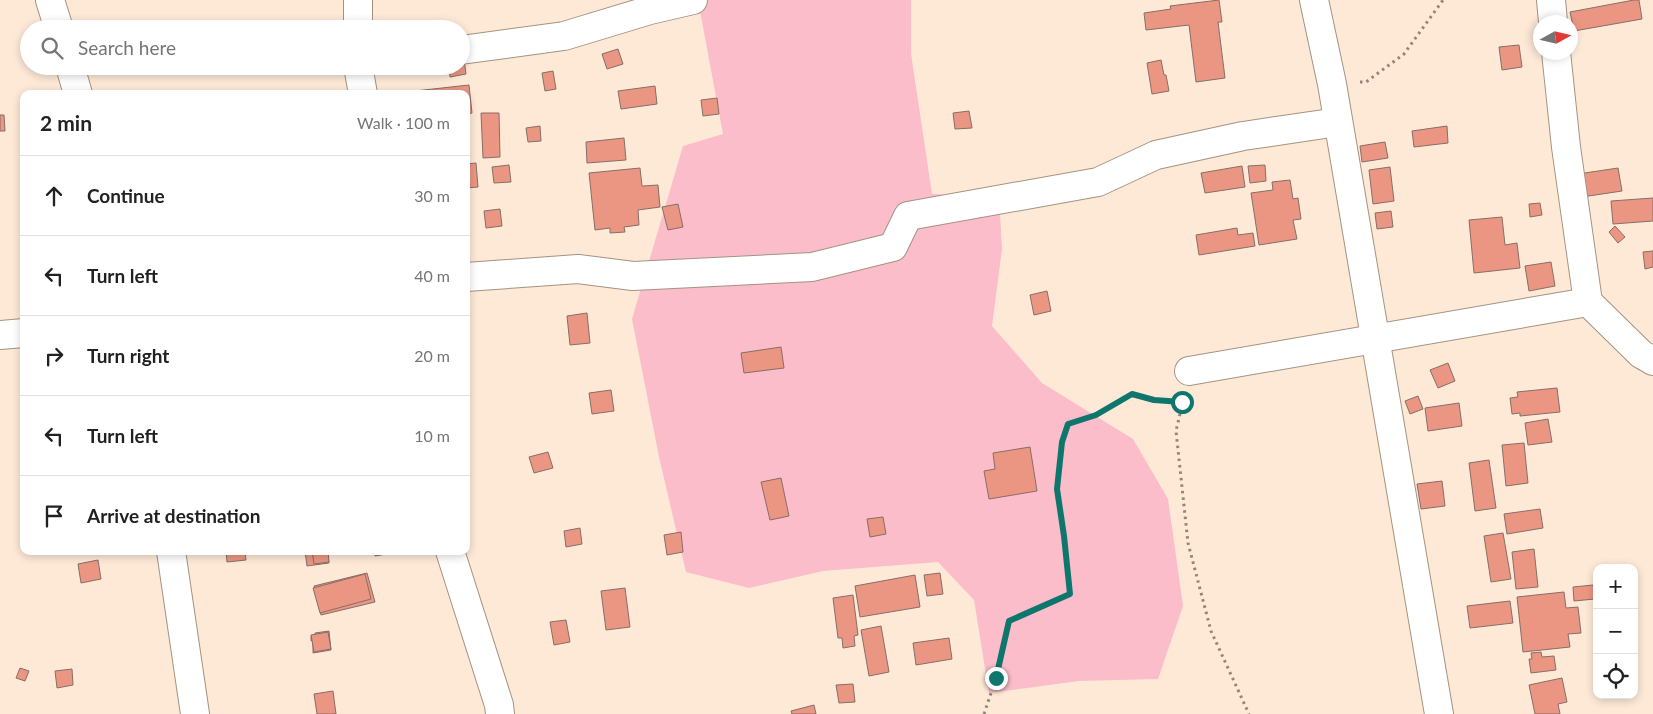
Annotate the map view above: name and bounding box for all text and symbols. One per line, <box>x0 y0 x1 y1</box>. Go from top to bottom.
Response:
north arrow <box>1533 15 1578 60</box>
search box <box>20 20 470 75</box>
icon: search <box>38 34 66 62</box>
text: Search here <box>78 36 176 59</box>
text: 2 min <box>40 110 92 135</box>
text: Walk · 100 m <box>357 113 450 132</box>
icon: ahead <box>40 182 68 210</box>
text: Continue <box>87 184 165 207</box>
text: 30 m <box>414 186 450 205</box>
icon: left <box>40 262 68 290</box>
text: Turn left <box>87 264 158 287</box>
text: 40 m <box>414 266 450 285</box>
icon: right <box>40 342 68 370</box>
text: Turn right <box>87 344 169 367</box>
text: 20 m <box>414 346 450 365</box>
route start <box>1171 391 1194 414</box>
icon: left <box>40 422 68 450</box>
text: Turn left <box>87 424 158 447</box>
text: 10 m <box>414 426 450 445</box>
icon: arrive <box>40 502 68 530</box>
text: Arrive at destination <box>87 504 260 527</box>
map controls <box>1593 564 1638 699</box>
button: + <box>1593 564 1638 609</box>
button: − <box>1593 609 1638 654</box>
button: locate <box>1593 654 1638 699</box>
route end <box>985 667 1008 690</box>

